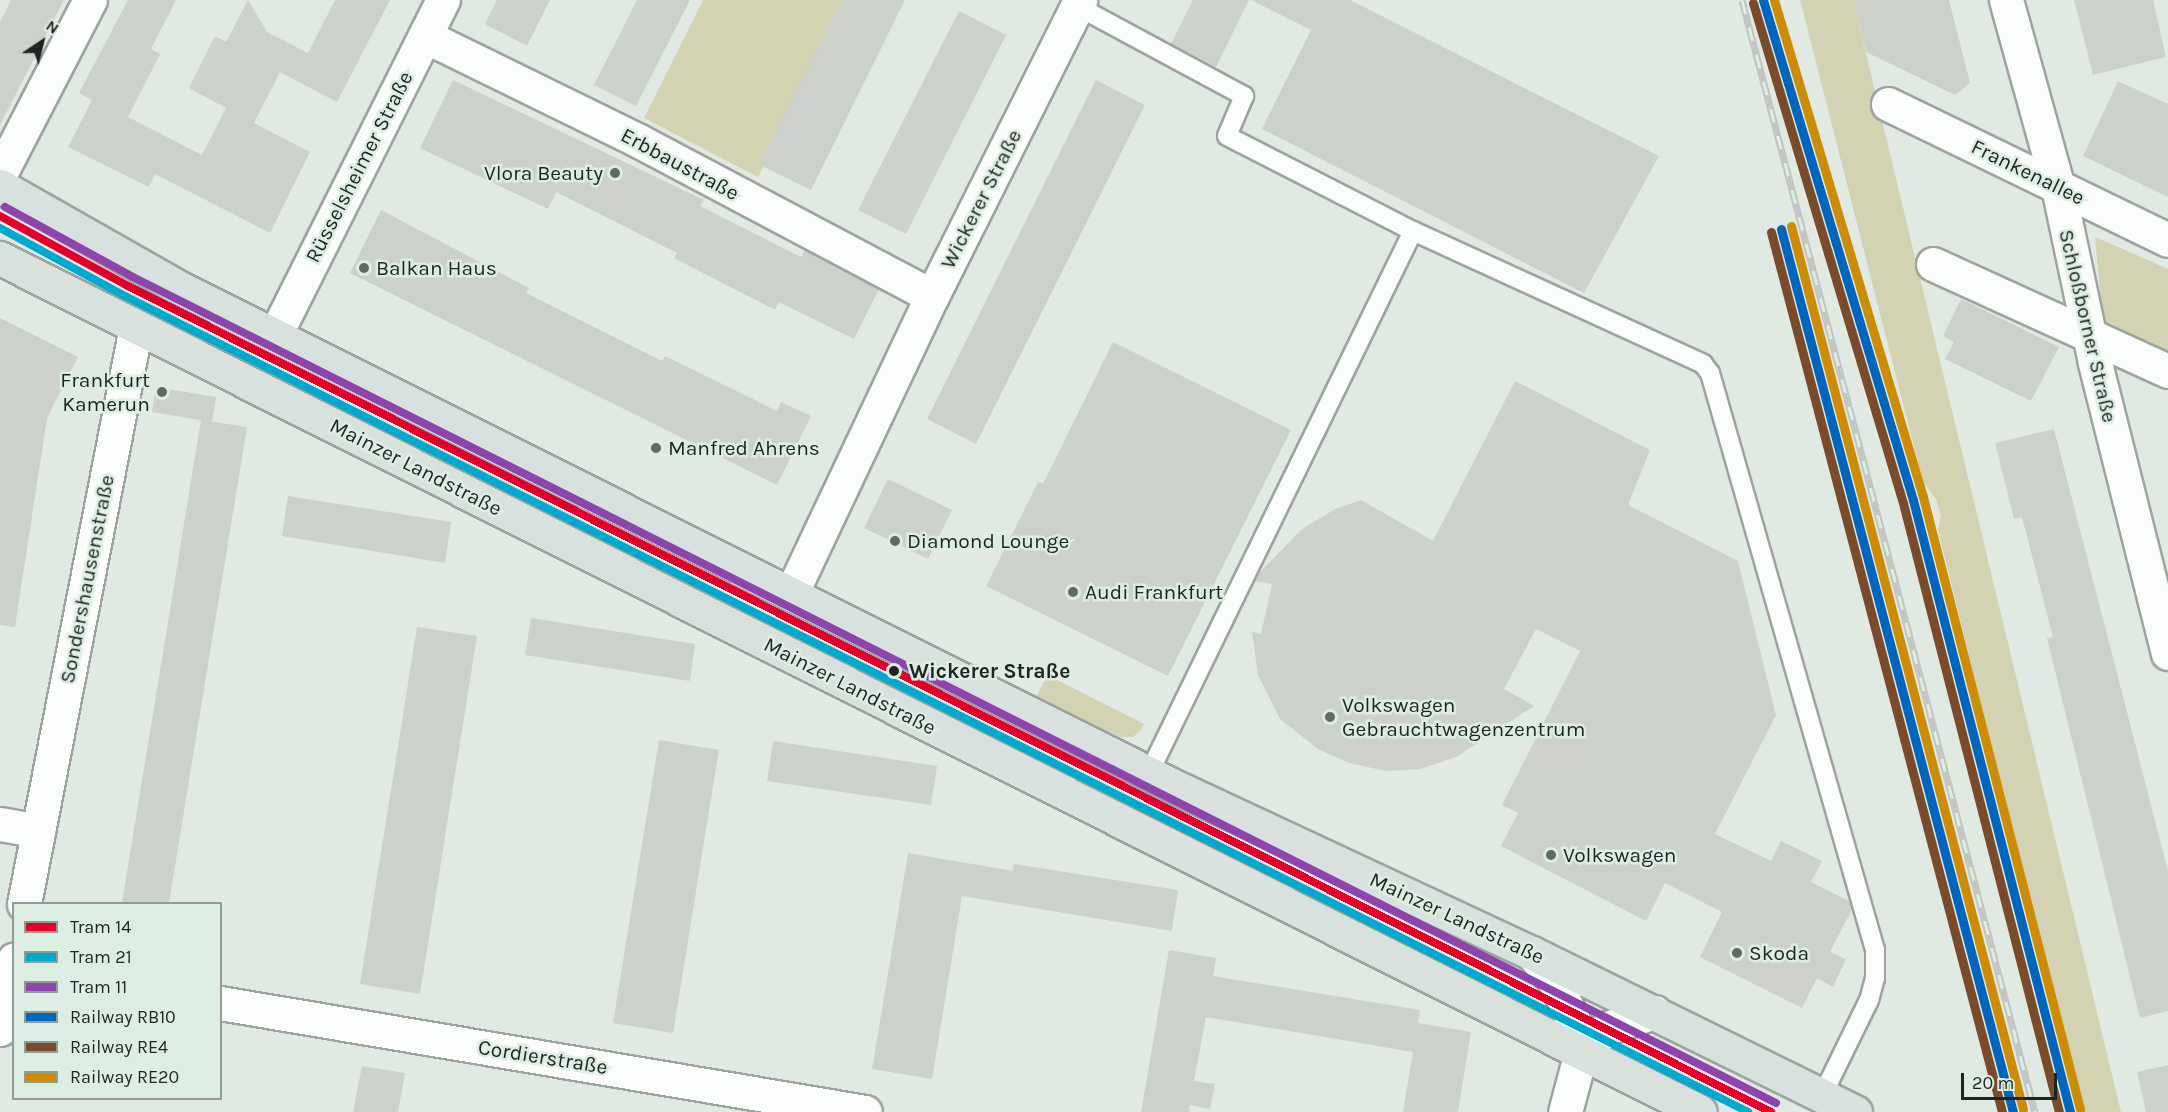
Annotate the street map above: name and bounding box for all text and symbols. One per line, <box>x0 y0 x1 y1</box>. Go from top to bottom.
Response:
north arrow <box>12 12 72 72</box>
text: N <box>42 16 63 38</box>
street label: Rüsselsheimer Straße <box>300 67 418 267</box>
street label: Erbbaustraße <box>617 122 743 206</box>
street label: Wickerer Straße <box>935 125 1027 273</box>
street label: Frankenallee <box>1967 134 2089 210</box>
place label: Vlora Beauty <box>484 160 603 186</box>
marker: Vlora Beauty <box>608 166 622 180</box>
street label: Schloßborner Straße <box>2054 227 2122 425</box>
place label: Balkan Haus <box>376 255 497 281</box>
marker: Balkan Haus <box>357 261 371 275</box>
place label: Frankfurt Kamerun <box>60 367 150 417</box>
marker: Frankfurt Kamerun <box>155 385 169 399</box>
street label: Mainzer Landstraße <box>326 413 506 521</box>
place label: Manfred Ahrens <box>668 435 820 461</box>
marker: Manfred Ahrens <box>649 441 663 455</box>
street label: Sondershausenstraße <box>54 473 120 685</box>
place label: Diamond Lounge <box>907 528 1069 554</box>
marker: Diamond Lounge <box>888 534 902 548</box>
place label: Audi Frankfurt <box>1085 579 1223 605</box>
marker: Audi Frankfurt <box>1066 585 1080 599</box>
street label: Mainzer Landstraße <box>760 632 940 740</box>
place label: Wickerer Straße <box>909 658 1070 684</box>
marker: Wickerer Straße <box>884 661 904 681</box>
place label: Volkswagen Gebrauchtwagenzentrum <box>1342 692 1585 742</box>
marker: Volkswagen Gebrauchtwagenzentrum <box>1323 710 1337 724</box>
place label: Volkswagen <box>1563 842 1676 868</box>
marker: Volkswagen <box>1544 848 1558 862</box>
street label: Mainzer Landstraße <box>1366 866 1548 970</box>
legend <box>12 902 222 1100</box>
text: Tram 14 <box>70 916 131 938</box>
place label: Skoda <box>1749 940 1809 966</box>
text: Tram 21 <box>70 946 132 968</box>
marker: Skoda <box>1730 946 1744 960</box>
text: Tram 11 <box>70 976 127 998</box>
text: Railway RB10 <box>70 1006 176 1028</box>
street label: Cordierstraße <box>476 1034 610 1080</box>
text: Railway RE4 <box>70 1036 168 1058</box>
scale bar <box>1964 1061 2060 1099</box>
text: Railway RE20 <box>70 1066 179 1088</box>
text: 20 m <box>1972 1072 2014 1094</box>

